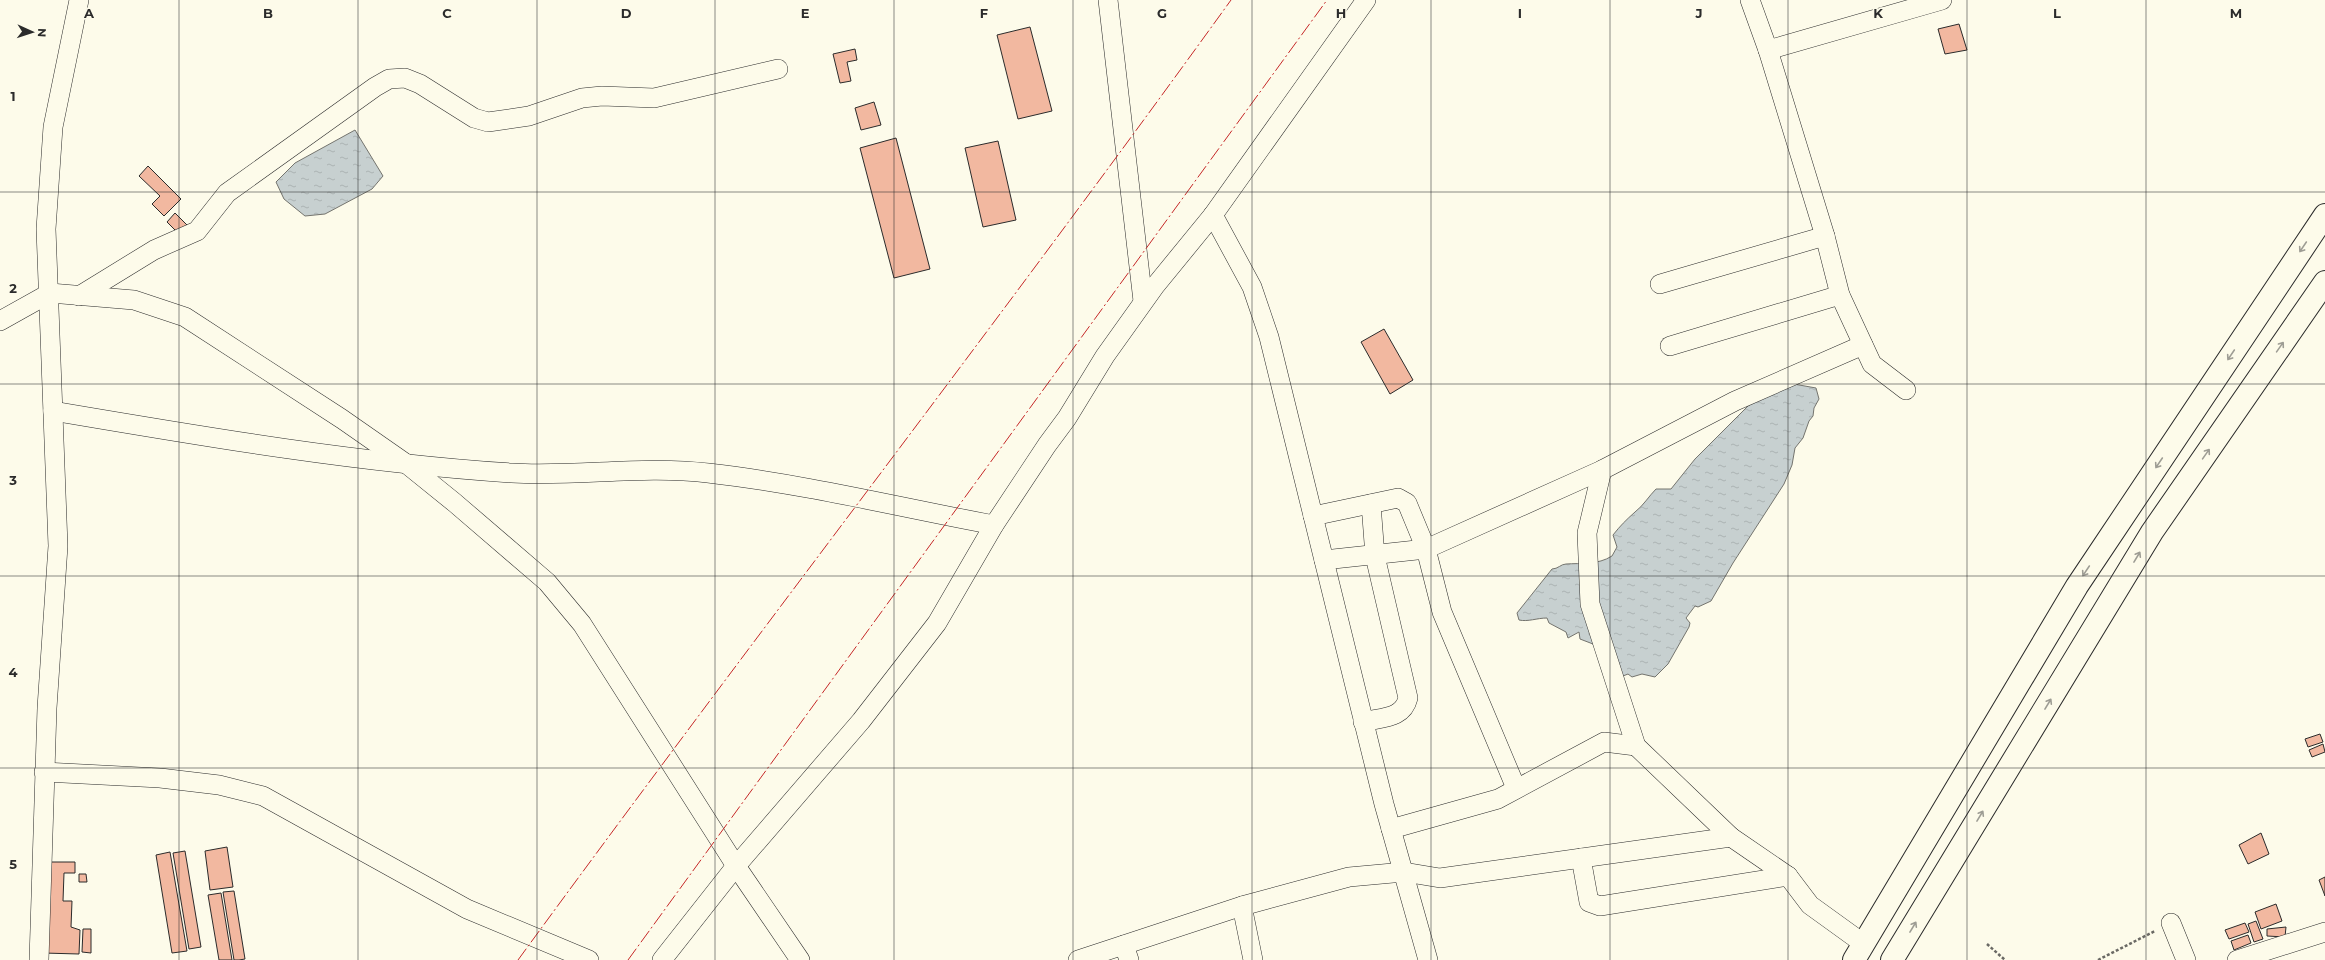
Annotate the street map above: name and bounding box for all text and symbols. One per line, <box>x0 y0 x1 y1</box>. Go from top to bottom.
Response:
text: A <box>83 5 95 21</box>
text: B <box>263 5 273 21</box>
text: C <box>442 5 452 21</box>
text: D <box>621 5 632 21</box>
text: E <box>801 5 810 21</box>
text: F <box>980 5 988 21</box>
text: G <box>1157 5 1167 21</box>
text: H <box>1336 5 1346 21</box>
text: I <box>1518 5 1522 21</box>
text: J <box>1694 5 1703 21</box>
text: K <box>1873 5 1883 21</box>
text: L <box>2053 5 2061 21</box>
text: M <box>2230 5 2242 21</box>
north arrow <box>12 12 52 52</box>
text: N <box>35 28 49 37</box>
text: 1 <box>10 88 16 104</box>
one-way arrow <box>2299 242 2307 253</box>
text: 2 <box>9 280 17 296</box>
one-way arrow <box>2276 341 2284 352</box>
one-way arrow <box>2227 350 2235 361</box>
one-way arrow <box>2202 448 2210 459</box>
one-way arrow <box>2155 458 2163 469</box>
text: 3 <box>8 472 17 488</box>
one-way arrow <box>2133 551 2141 563</box>
one-way arrow <box>2082 566 2090 577</box>
text: 4 <box>9 664 18 680</box>
one-way arrow <box>2044 698 2052 710</box>
one-way arrow <box>1976 811 1984 822</box>
text: 5 <box>9 856 17 872</box>
one-way arrow <box>1909 921 1917 933</box>

